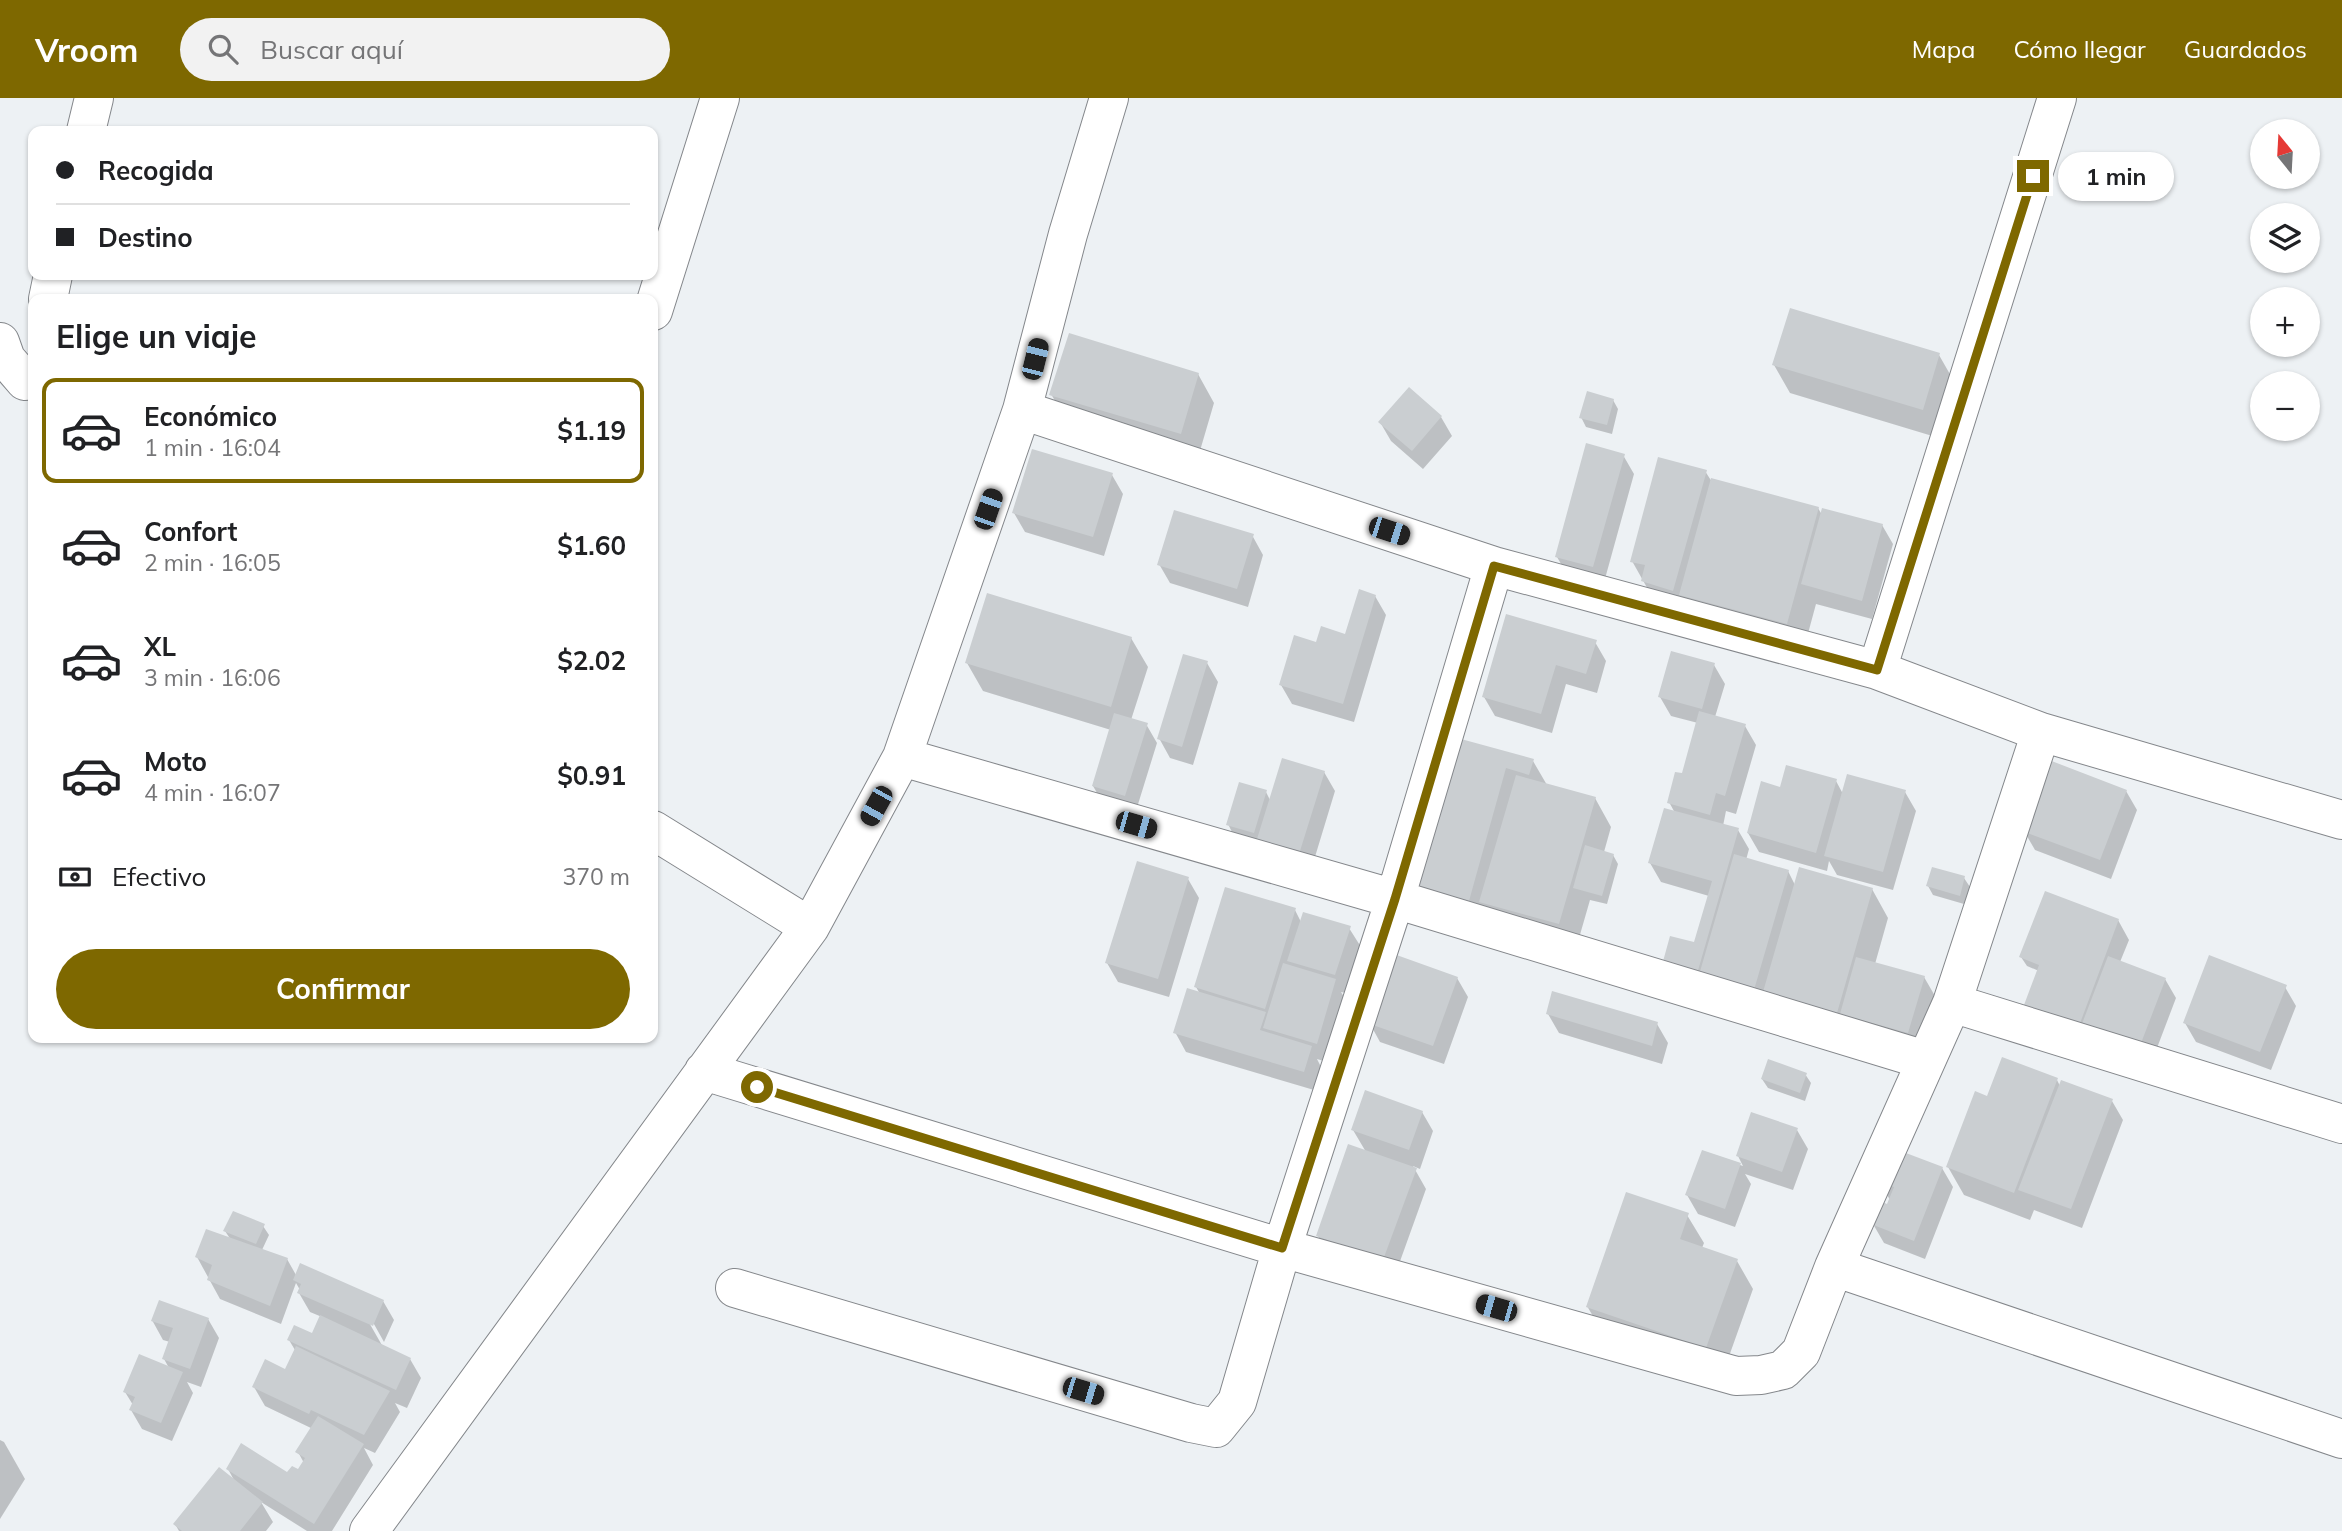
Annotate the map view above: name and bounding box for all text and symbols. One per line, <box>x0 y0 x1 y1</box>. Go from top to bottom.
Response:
search box <box>180 18 670 81</box>
text: Vroom <box>35 29 138 70</box>
icon: search <box>204 30 242 68</box>
text: Buscar aquí <box>260 33 403 66</box>
text: Mapa <box>1912 34 1975 64</box>
text: Cómo llegar <box>2013 34 2146 64</box>
text: Guardados <box>2184 34 2307 64</box>
north arrow <box>2250 119 2320 189</box>
map controls <box>2250 119 2320 441</box>
callout: 1 min <box>2058 152 2173 200</box>
text: Recogida <box>98 154 214 187</box>
route end <box>2017 160 2049 192</box>
text: 1 min <box>2086 162 2146 191</box>
button: layers <box>2250 203 2320 273</box>
text: Destino <box>98 221 193 254</box>
button: + <box>2250 287 2320 357</box>
text: Elige un viaje <box>56 316 257 356</box>
car <box>1020 336 1051 382</box>
button: − <box>2250 371 2320 441</box>
icon: car <box>60 399 123 462</box>
text: Económico <box>144 400 277 433</box>
text: $1.19 <box>557 414 626 447</box>
text: 1 min · 16:04 <box>144 433 281 462</box>
car <box>972 486 1005 532</box>
icon: car <box>60 514 123 577</box>
text: Confort <box>144 515 237 548</box>
car <box>1366 515 1413 547</box>
text: $1.60 <box>557 529 626 562</box>
text: 2 min · 16:05 <box>144 548 281 577</box>
icon: car <box>60 629 123 692</box>
text: XL <box>144 630 176 663</box>
text: $2.02 <box>557 644 626 677</box>
text: 3 min · 16:06 <box>144 663 281 692</box>
icon: car <box>60 744 123 807</box>
text: Moto <box>144 745 207 778</box>
text: $0.91 <box>557 759 626 792</box>
text: 4 min · 16:07 <box>144 778 281 807</box>
car <box>857 783 896 829</box>
car <box>1113 809 1160 841</box>
icon: cash <box>56 858 94 896</box>
text: Efectivo <box>112 860 206 893</box>
text: 370 m <box>562 862 630 891</box>
button: Confirmar <box>56 949 630 1029</box>
route start <box>741 1071 773 1103</box>
car <box>1473 1292 1520 1324</box>
car <box>1060 1375 1107 1407</box>

